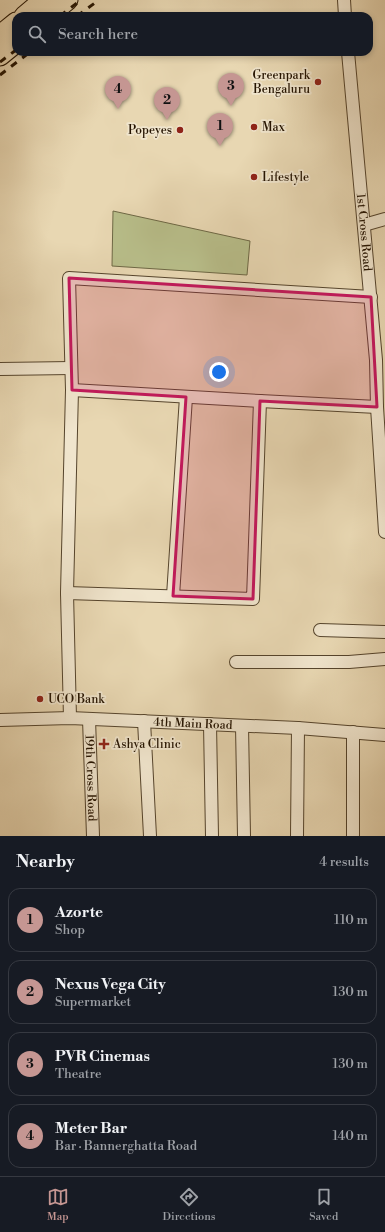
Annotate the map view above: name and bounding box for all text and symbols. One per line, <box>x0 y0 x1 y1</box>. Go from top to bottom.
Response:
search box <box>12 12 373 56</box>
icon: search <box>26 23 48 45</box>
text: Search here <box>58 25 138 44</box>
place label: Greenpark Bengaluru <box>252 68 311 97</box>
pin: 3 <box>218 73 244 106</box>
pin: 4 <box>105 76 131 109</box>
marker: Greenpark Bengaluru <box>313 77 323 87</box>
pin: 2 <box>154 87 180 120</box>
pin: 1 <box>207 113 233 146</box>
place label: Max <box>262 120 286 135</box>
marker: Max <box>249 122 259 132</box>
place label: Popeyes <box>128 123 172 138</box>
marker: Popeyes <box>175 125 185 135</box>
place label: Lifestyle <box>262 170 309 185</box>
marker: Lifestyle <box>249 172 259 182</box>
street label: 1st Cross Road <box>353 193 375 272</box>
your location <box>209 362 229 382</box>
place label: UCO Bank <box>48 692 105 707</box>
marker: UCO Bank <box>35 694 45 704</box>
street label: 4th Main Road <box>153 714 233 733</box>
street label: 19th Cross Road <box>82 734 100 822</box>
place label: Ashya Clinic <box>112 737 181 752</box>
marker: Ashya Clinic <box>98 738 110 750</box>
text: Nearby <box>16 851 75 873</box>
text: 4 results <box>319 854 369 870</box>
text: Azorte <box>55 903 103 922</box>
text: 1 <box>27 912 33 928</box>
text: 110 m <box>334 912 368 928</box>
text: Shop <box>55 922 85 938</box>
text: Nexus Vega City <box>55 975 166 994</box>
text: 2 <box>26 984 34 1000</box>
text: 130 m <box>333 984 368 1000</box>
text: Supermarket <box>55 994 131 1010</box>
text: PVR Cinemas <box>55 1047 150 1066</box>
text: 3 <box>26 1056 34 1072</box>
text: 130 m <box>333 1056 368 1072</box>
text: Theatre <box>55 1066 101 1082</box>
text: Meter Bar <box>55 1119 127 1138</box>
text: 4 <box>26 1128 34 1144</box>
text: 140 m <box>332 1128 368 1144</box>
text: Bar · Bannerghatta Road <box>55 1138 197 1154</box>
tab: Map <box>47 1186 69 1224</box>
tab: Directions <box>163 1186 216 1224</box>
tab: Saved <box>309 1186 338 1224</box>

